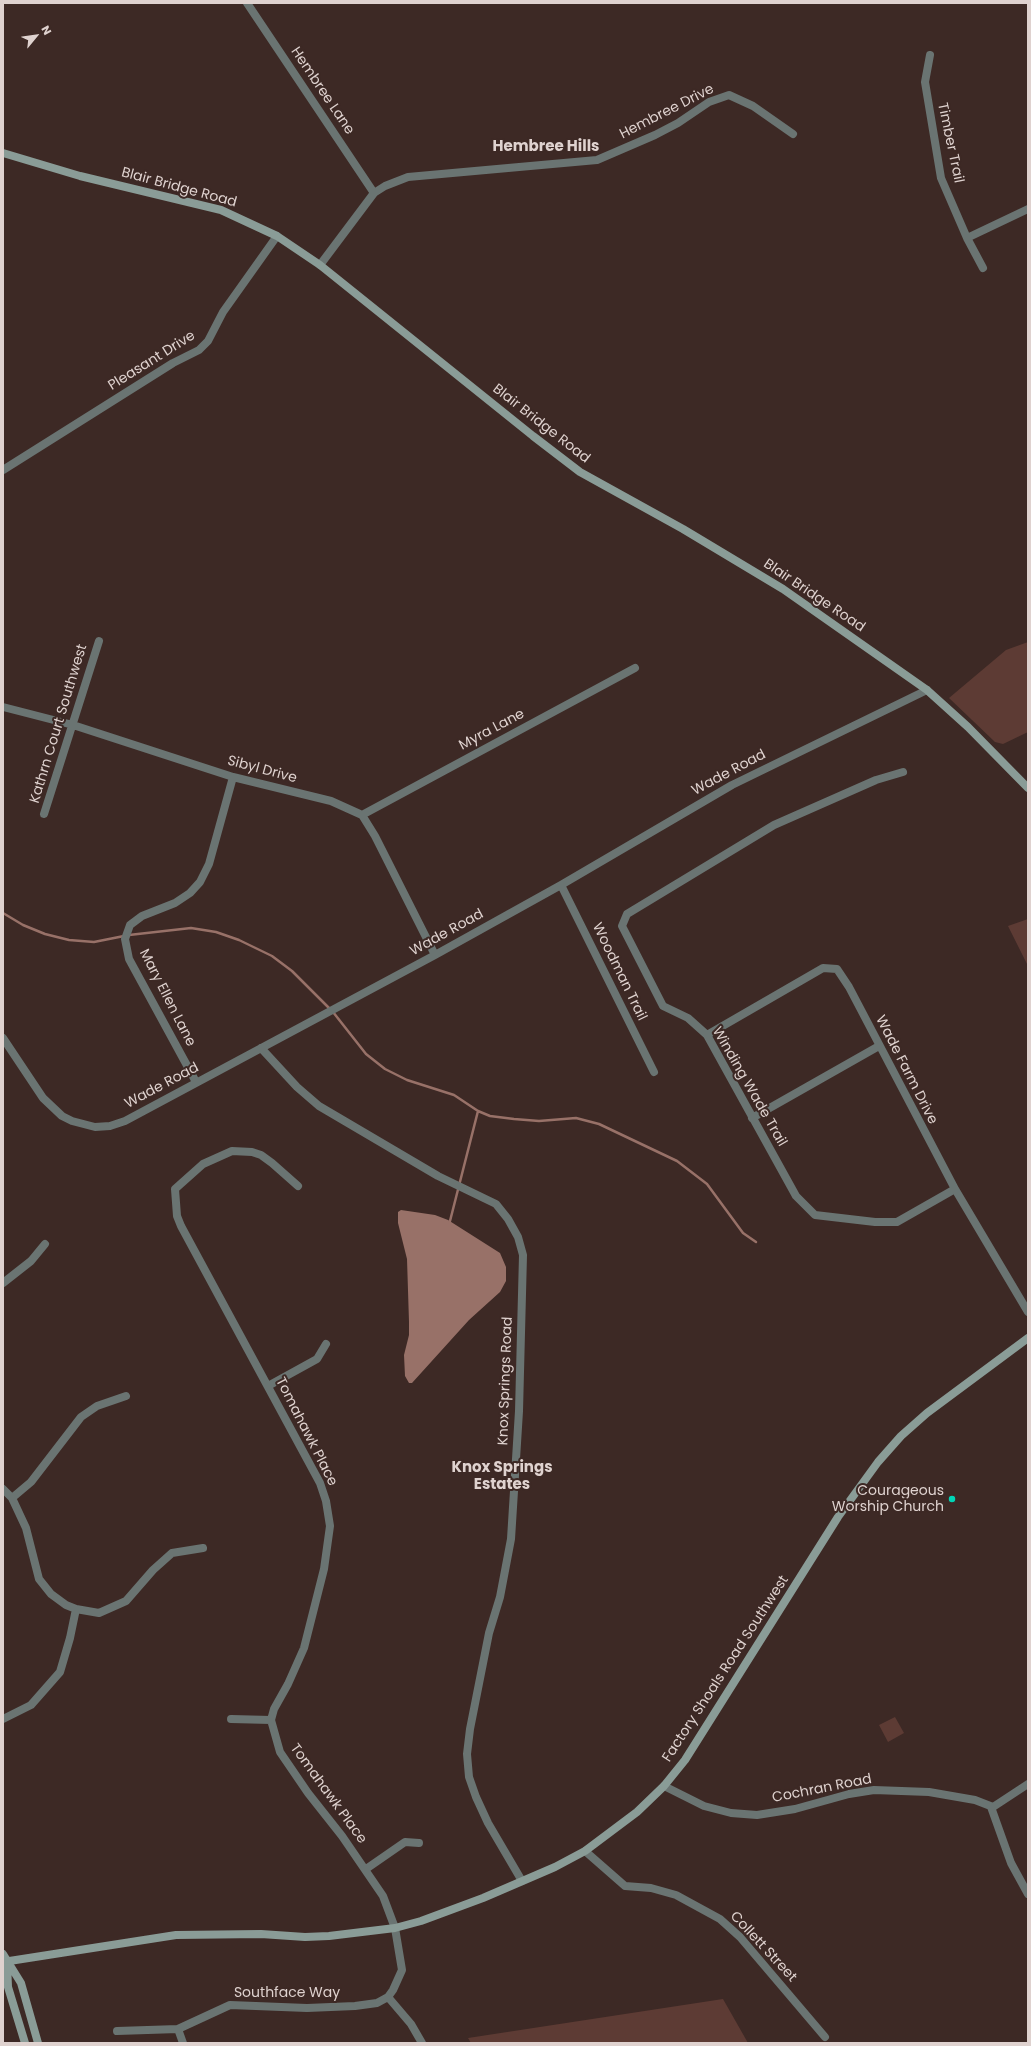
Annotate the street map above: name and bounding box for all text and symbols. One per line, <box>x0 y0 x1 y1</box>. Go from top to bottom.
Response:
north arrow <box>16 16 56 56</box>
text: N <box>37 23 55 38</box>
street label: Hembree Lane <box>287 44 357 138</box>
street label: Hembree Drive <box>617 81 717 143</box>
street label: Timber Trail <box>933 101 967 185</box>
district label: Hembree Hills <box>493 138 599 156</box>
street label: Blair Bridge Road <box>119 165 239 211</box>
street label: Pleasant Drive <box>105 328 199 394</box>
street label: Blair Bridge Road <box>489 381 593 467</box>
street label: Blair Bridge Road <box>760 556 868 636</box>
street label: Kathrn Court Southwest <box>27 642 91 806</box>
street label: Myra Lane <box>456 706 528 754</box>
street label: Wade Road <box>689 746 769 800</box>
street label: Sibyl Drive <box>225 753 299 787</box>
street label: Wade Road <box>407 906 487 960</box>
street label: Woodman Trail <box>588 920 650 1024</box>
street label: Mary Ellen Lane <box>135 947 199 1049</box>
street label: Wade Farm Drive <box>871 1013 941 1127</box>
street label: Winding Wade Trail <box>708 1024 790 1150</box>
street label: Wade Road <box>122 1059 202 1113</box>
street label: Knox Springs Road <box>495 1316 517 1446</box>
street label: Tomahawk Place <box>271 1375 341 1489</box>
district label: Knox Springs Estates <box>451 1459 553 1494</box>
place label: Courageous Worship Church <box>832 1483 944 1516</box>
marker: Courageous Worship Church <box>947 1494 957 1504</box>
street label: Factory Shoals Road Southwest <box>659 1573 793 1765</box>
street label: Tomahawk Place <box>286 1741 370 1847</box>
street label: Cochran Road <box>771 1771 873 1807</box>
street label: Collett Street <box>726 1908 800 1986</box>
street label: Southface Way <box>234 1985 340 2001</box>

